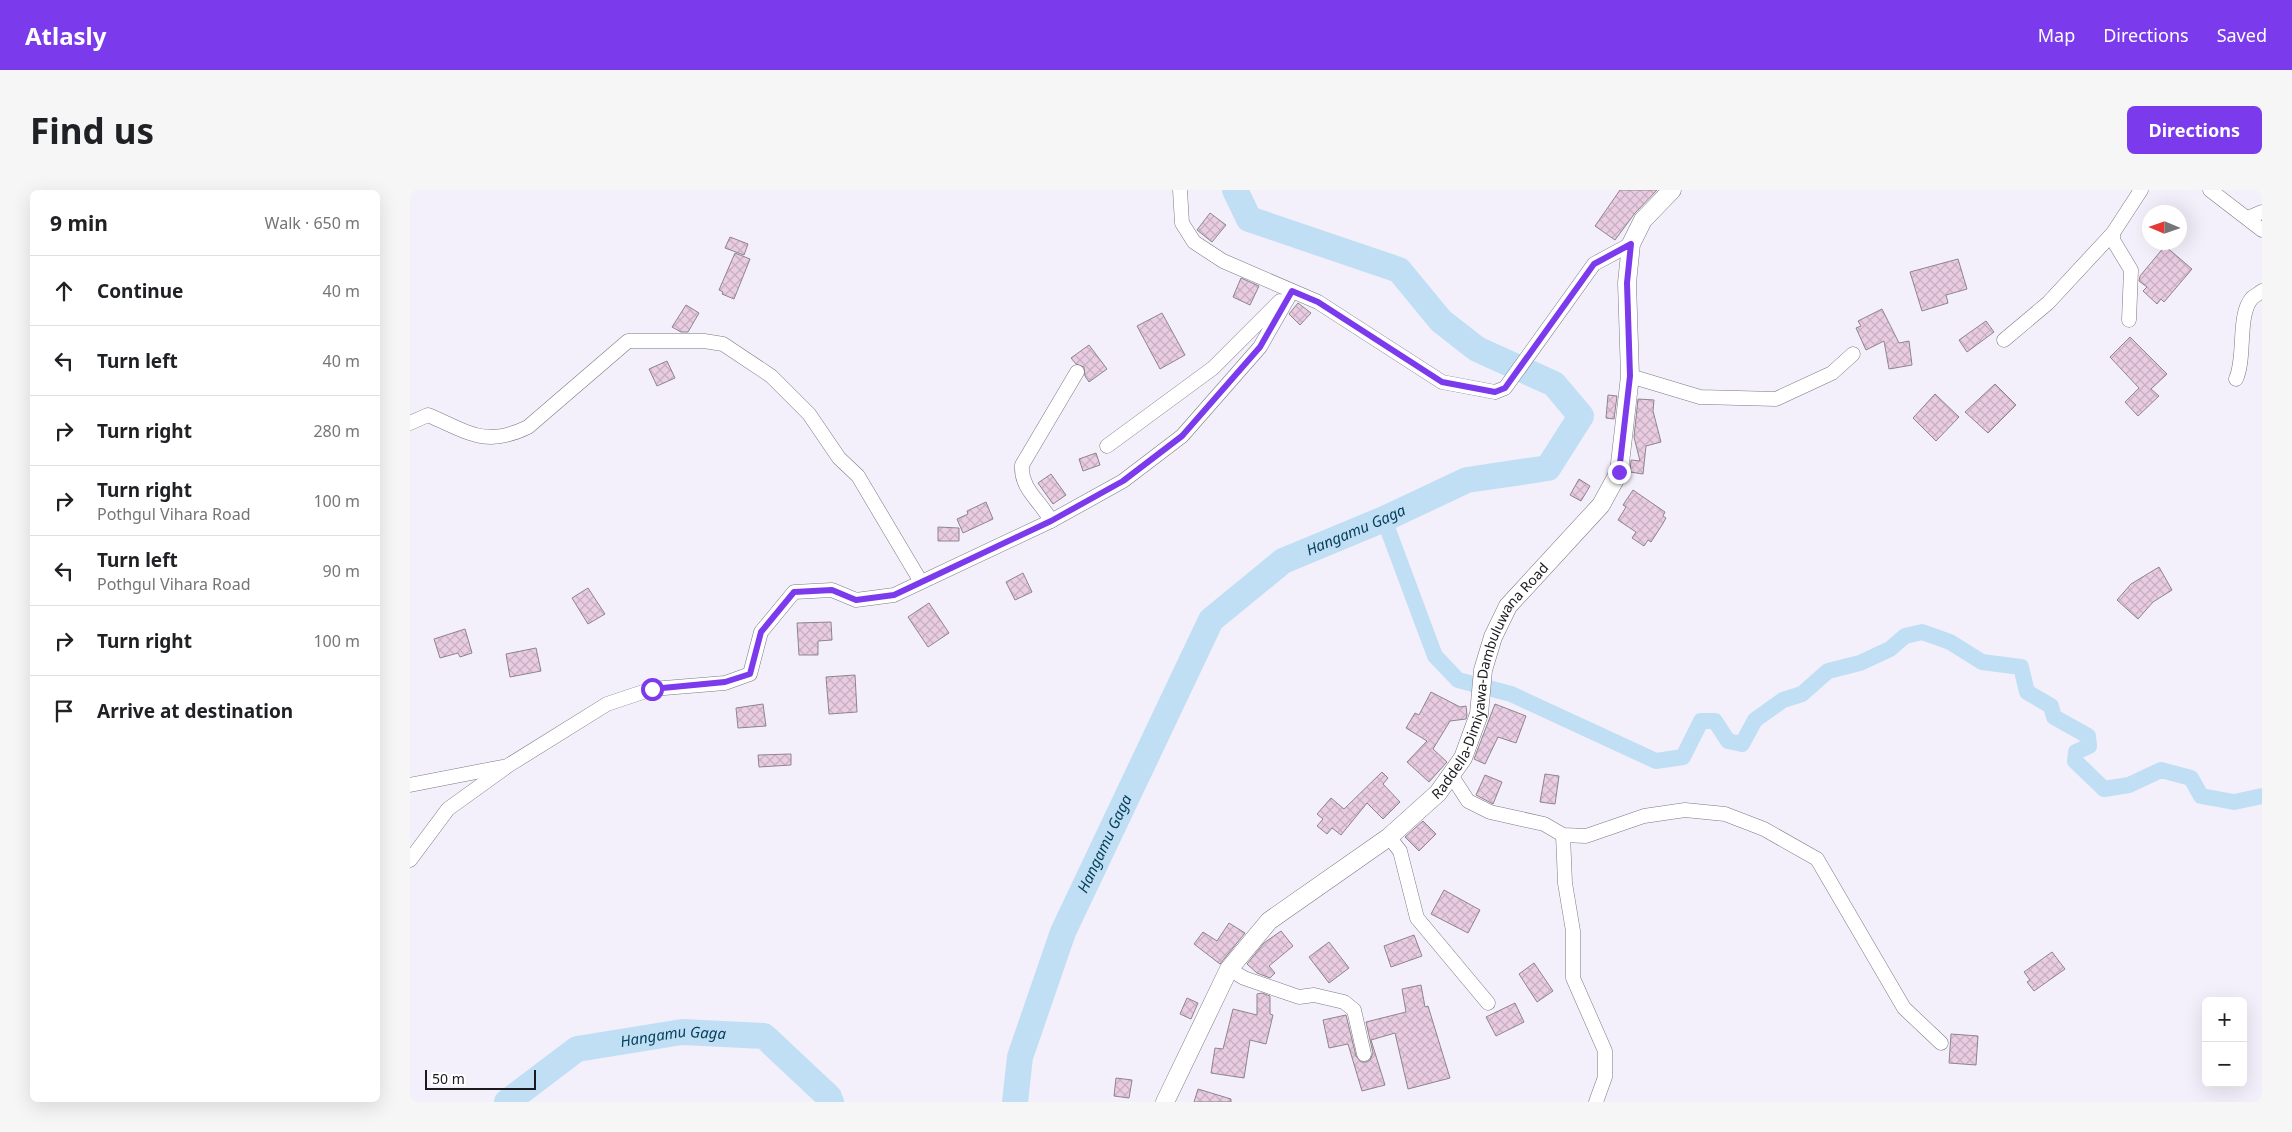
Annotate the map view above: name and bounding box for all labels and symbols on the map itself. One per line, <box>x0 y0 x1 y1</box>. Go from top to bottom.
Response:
north arrow <box>2142 205 2187 250</box>
route end <box>1608 461 1631 484</box>
water label: Hangamu Gaga <box>1303 499 1409 559</box>
street label: Raddella-Dimiyawa-Dambuluwana Road <box>1427 558 1552 803</box>
route start <box>641 678 664 701</box>
water label: Hangamu Gaga <box>1072 791 1136 896</box>
water label: Hangamu Gaga <box>619 1020 727 1051</box>
scale bar <box>425 1067 536 1090</box>

